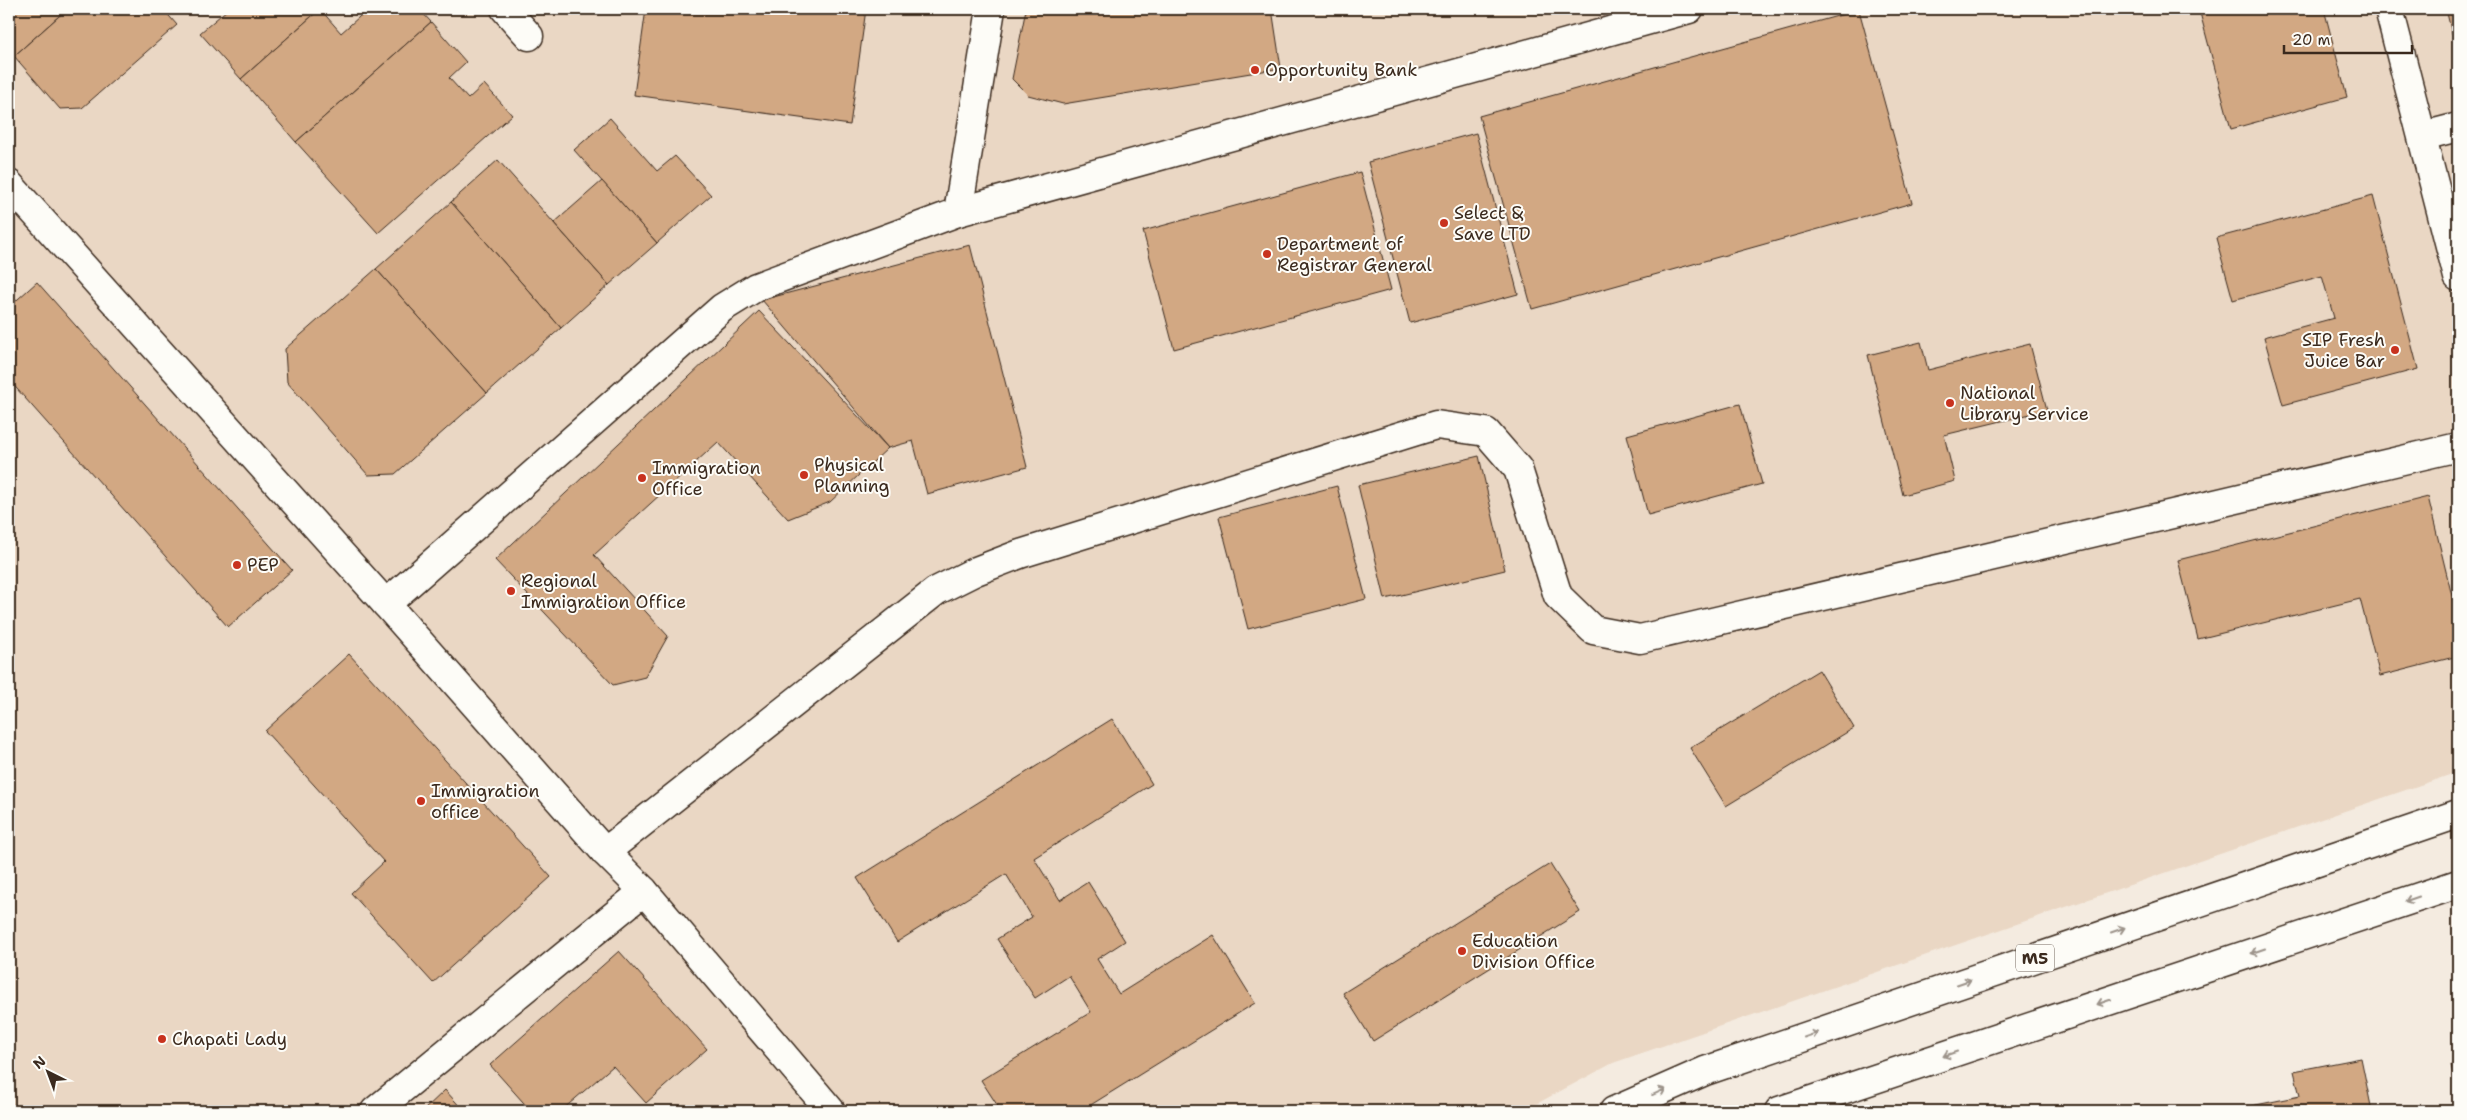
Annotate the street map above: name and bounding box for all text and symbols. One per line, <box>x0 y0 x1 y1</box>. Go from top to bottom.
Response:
scale bar <box>2284 22 2412 54</box>
text: 20 m <box>2292 30 2331 50</box>
place label: Opportunity Bank <box>1265 58 1417 82</box>
marker: Opportunity Bank <box>1249 64 1261 76</box>
place label: Select & Save LTD <box>1454 201 1531 246</box>
marker: Select & Save LTD <box>1438 217 1450 229</box>
place label: Department of Registrar General <box>1277 232 1432 277</box>
marker: Department of Registrar General <box>1261 248 1273 260</box>
place label: SIP Fresh Juice Bar <box>2302 328 2385 373</box>
marker: SIP Fresh Juice Bar <box>2389 344 2401 356</box>
place label: National Library Service <box>1960 381 2089 426</box>
marker: National Library Service <box>1944 397 1956 409</box>
place label: Physical Planning <box>814 453 890 498</box>
place label: Immigration Office <box>652 456 760 501</box>
marker: Physical Planning <box>798 469 810 481</box>
marker: Immigration Office <box>636 472 648 484</box>
place label: PEP <box>247 553 279 577</box>
marker: PEP <box>231 559 243 571</box>
place label: Regional Immigration Office <box>521 569 686 614</box>
marker: Regional Immigration Office <box>505 585 517 597</box>
place label: Immigration office <box>431 779 539 824</box>
marker: Immigration office <box>415 795 427 807</box>
one-way arrow <box>2405 895 2420 904</box>
one-way arrow <box>2110 925 2125 934</box>
place label: Education Division Office <box>1472 929 1595 974</box>
road number: M5 <box>2016 944 2054 971</box>
marker: Education Division Office <box>1456 945 1468 957</box>
one-way arrow <box>2251 947 2266 956</box>
one-way arrow <box>1956 977 1972 987</box>
one-way arrow <box>2096 998 2112 1008</box>
place label: Chapati Lady <box>172 1027 287 1051</box>
one-way arrow <box>1802 1030 1818 1039</box>
marker: Chapati Lady <box>156 1033 168 1045</box>
north arrow <box>22 1048 72 1098</box>
one-way arrow <box>1943 1050 1958 1059</box>
text: N <box>29 1052 49 1073</box>
one-way arrow <box>1651 1086 1666 1095</box>

